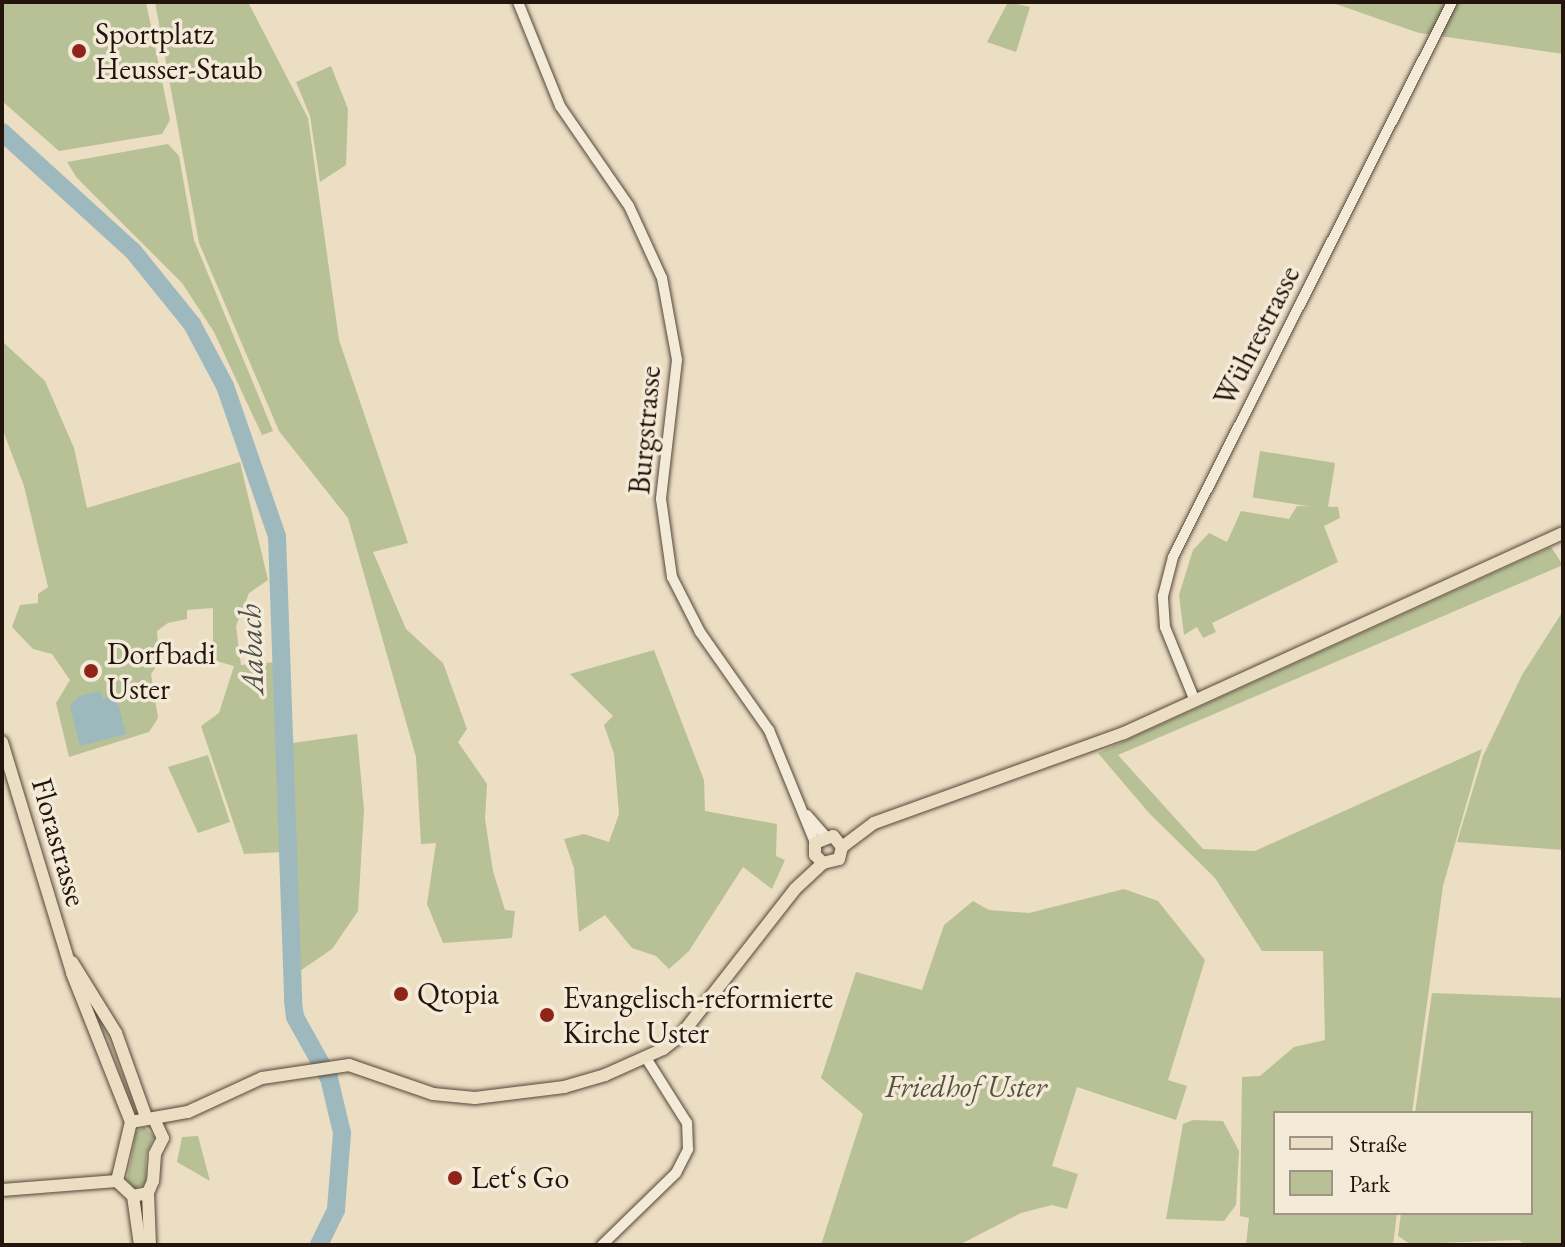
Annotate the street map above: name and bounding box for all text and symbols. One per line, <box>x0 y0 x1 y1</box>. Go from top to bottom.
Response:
place label: Sportplatz Heusser-Staub <box>95 16 263 86</box>
marker: Sportplatz Heusser-Staub <box>70 42 88 60</box>
street label: Wührestrasse <box>1206 260 1308 412</box>
street label: Burgstrasse <box>621 364 669 496</box>
water label: Aabach <box>230 603 272 695</box>
place label: Dorfbadi Uster <box>107 636 215 706</box>
marker: Dorfbadi Uster <box>82 662 100 680</box>
street label: Florastrasse <box>24 774 94 910</box>
place label: Qtopia <box>417 976 499 1012</box>
place label: Evangelisch-reformierte Kirche Uster <box>563 980 833 1050</box>
marker: Qtopia <box>392 985 410 1003</box>
marker: Evangelisch-reformierte Kirche Uster <box>538 1006 556 1024</box>
park label: Friedhof Uster <box>885 1069 1047 1105</box>
legend <box>1273 1111 1533 1215</box>
text: Straße <box>1349 1128 1407 1159</box>
place label: Let‘s Go <box>471 1160 569 1196</box>
text: Park <box>1349 1168 1390 1199</box>
marker: Let‘s Go <box>446 1169 464 1187</box>

